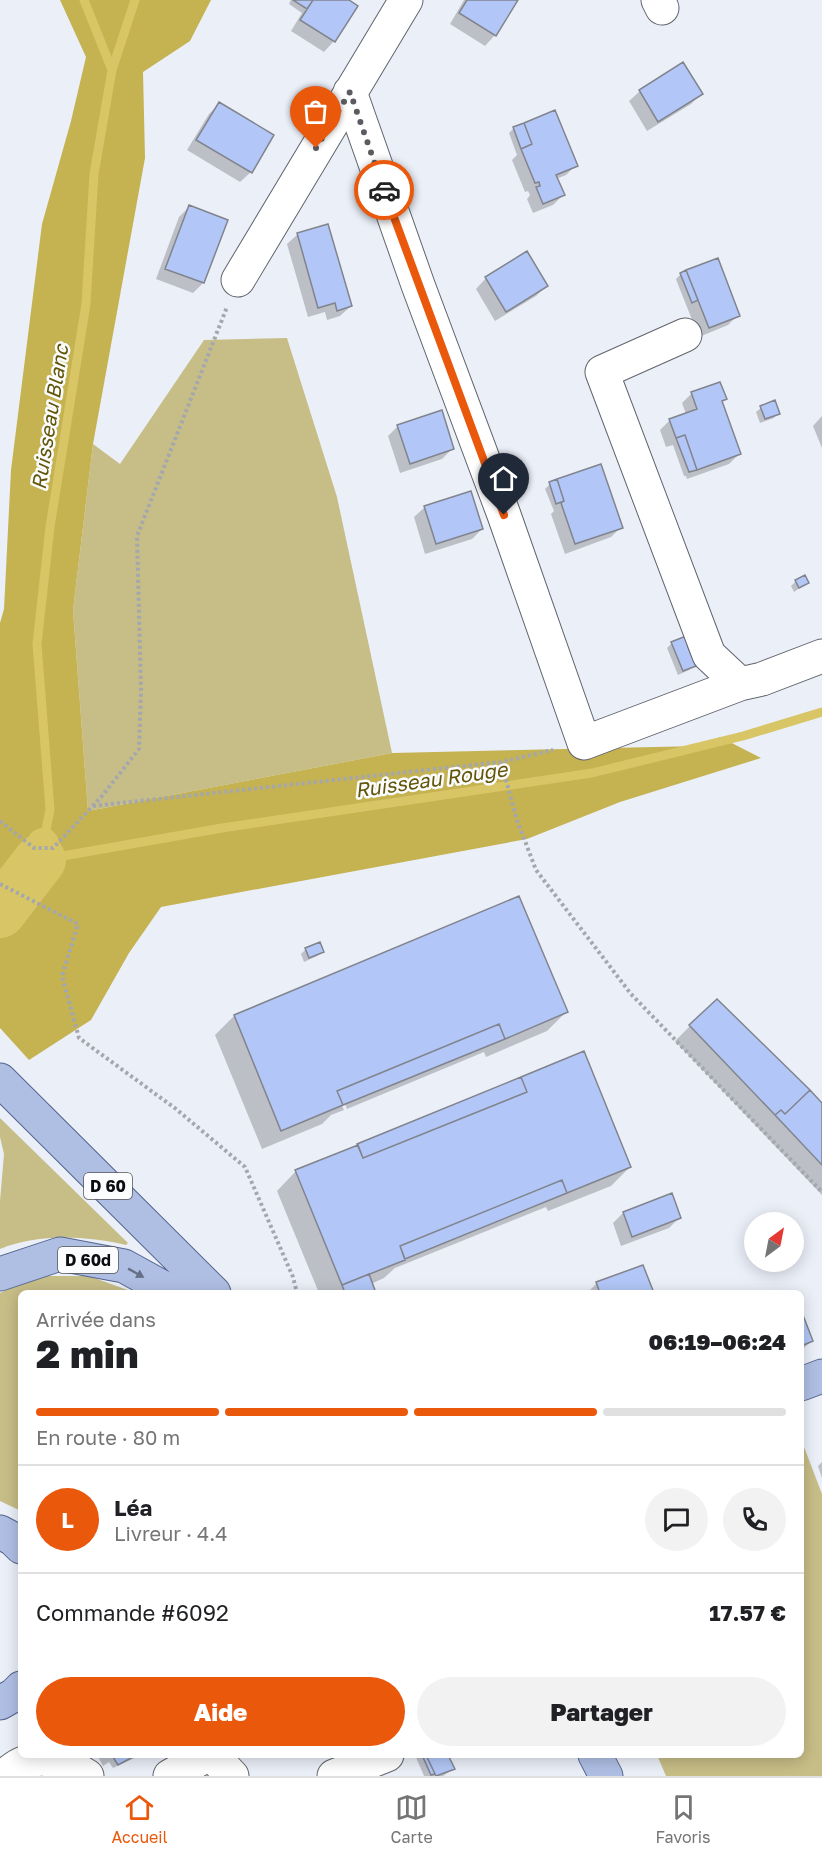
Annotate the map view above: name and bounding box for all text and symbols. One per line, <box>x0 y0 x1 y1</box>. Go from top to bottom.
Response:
pin <box>290 86 341 148</box>
icon: bag <box>299 95 332 128</box>
courier <box>354 160 414 220</box>
icon: car <box>368 174 401 207</box>
water label: Ruisseau Blanc <box>26 342 72 491</box>
pin <box>478 453 529 515</box>
icon: home <box>487 462 520 495</box>
water label: Ruisseau Rouge <box>353 756 510 803</box>
road number: D 60 <box>84 1173 132 1199</box>
north arrow <box>744 1212 804 1272</box>
map controls <box>744 1212 804 1272</box>
road number: D 60d <box>58 1247 118 1273</box>
one-way arrow <box>128 1268 145 1278</box>
text: Arrivée dans <box>36 1307 156 1331</box>
text: 06:19–06:24 <box>649 1328 786 1355</box>
text: 2 min <box>36 1330 139 1377</box>
text: En route · 80 m <box>36 1425 180 1449</box>
button: chat <box>645 1488 708 1551</box>
button: phone <box>723 1488 786 1551</box>
text: Léa <box>114 1494 152 1521</box>
text: L <box>61 1506 74 1533</box>
text: Livreur · 4.4 <box>114 1521 227 1545</box>
text: Commande #6092 <box>36 1599 229 1626</box>
text: 17.57 € <box>709 1599 786 1626</box>
button: Aide <box>36 1677 405 1746</box>
button: Partager <box>417 1677 786 1746</box>
tab: Accueil <box>111 1791 168 1847</box>
tab: Carte <box>391 1791 433 1847</box>
tab: Favoris <box>655 1791 711 1847</box>

